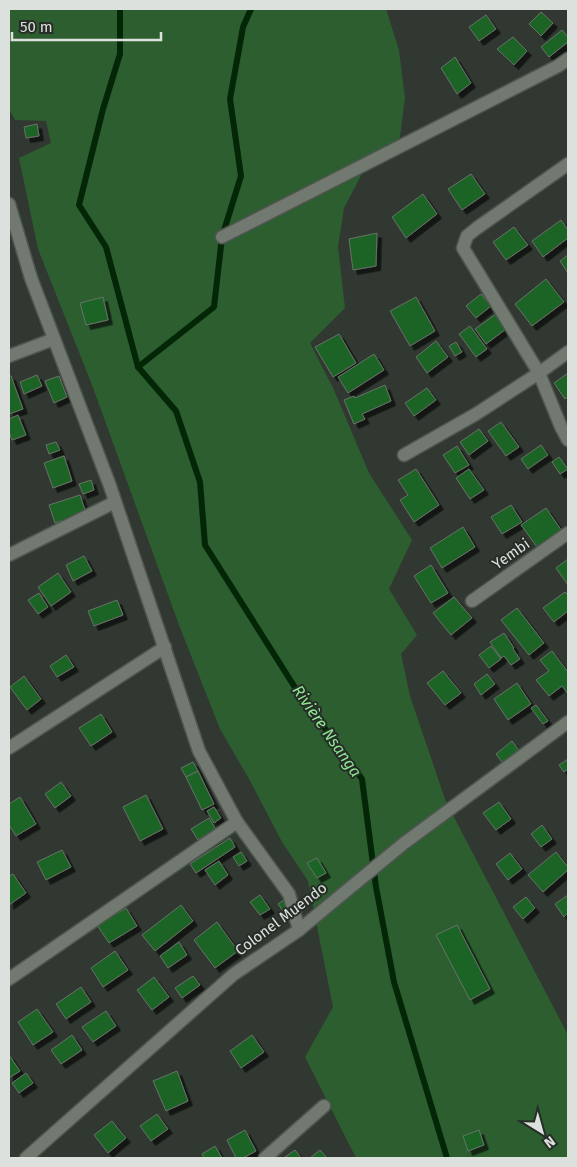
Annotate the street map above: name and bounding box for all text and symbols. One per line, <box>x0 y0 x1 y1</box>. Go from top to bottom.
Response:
scale bar <box>12 10 161 42</box>
text: 50 m <box>20 18 53 36</box>
street label: Yembi <box>489 535 533 573</box>
water label: Rivière Nsanga <box>288 681 366 781</box>
street label: Colonel Muendo <box>232 879 330 959</box>
north arrow <box>517 1107 567 1157</box>
text: N <box>541 1132 558 1152</box>

